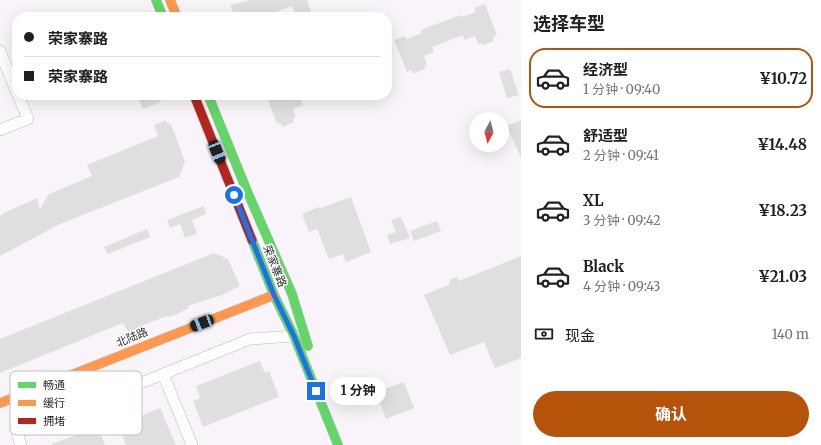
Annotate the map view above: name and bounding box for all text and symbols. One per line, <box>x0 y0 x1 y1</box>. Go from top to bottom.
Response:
text: 选择车型 <box>533 12 605 35</box>
text: 荣家寨路 <box>48 29 108 48</box>
icon: car <box>535 60 571 96</box>
text: 经济型 <box>583 60 628 79</box>
text: 荣家寨路 <box>48 67 108 86</box>
text: ¥10.72 <box>759 69 807 88</box>
text: 1 分钟 · 09:40 <box>583 81 660 98</box>
north arrow <box>469 112 509 152</box>
map controls <box>469 112 509 152</box>
icon: car <box>535 126 571 162</box>
text: 舒适型 <box>583 126 628 145</box>
text: ¥14.48 <box>757 135 807 154</box>
car <box>207 139 227 165</box>
text: 2 分钟 · 09:41 <box>583 147 659 164</box>
route start <box>225 186 243 204</box>
text: XL <box>583 191 604 210</box>
icon: car <box>535 192 571 228</box>
text: ¥18.23 <box>758 201 807 220</box>
text: 3 分钟 · 09:42 <box>583 212 661 229</box>
street label: 荣家寨路 <box>260 243 290 289</box>
text: Black <box>583 257 624 276</box>
icon: car <box>535 258 571 294</box>
text: ¥21.03 <box>758 267 807 286</box>
text: 4 分钟 · 09:43 <box>583 278 661 295</box>
car <box>189 313 215 333</box>
icon: cash <box>533 323 555 345</box>
street label: 北陆路 <box>114 324 150 350</box>
text: 现金 <box>565 326 595 345</box>
text: 140 m <box>772 326 809 343</box>
legend <box>10 371 142 435</box>
callout: 1 分钟 <box>330 377 386 405</box>
text: 畅通 <box>43 378 65 392</box>
route end <box>307 382 325 400</box>
text: 1 分钟 <box>340 382 376 399</box>
button: 确认 <box>533 391 809 437</box>
text: 缓行 <box>43 396 65 410</box>
text: 拥堵 <box>43 414 65 428</box>

